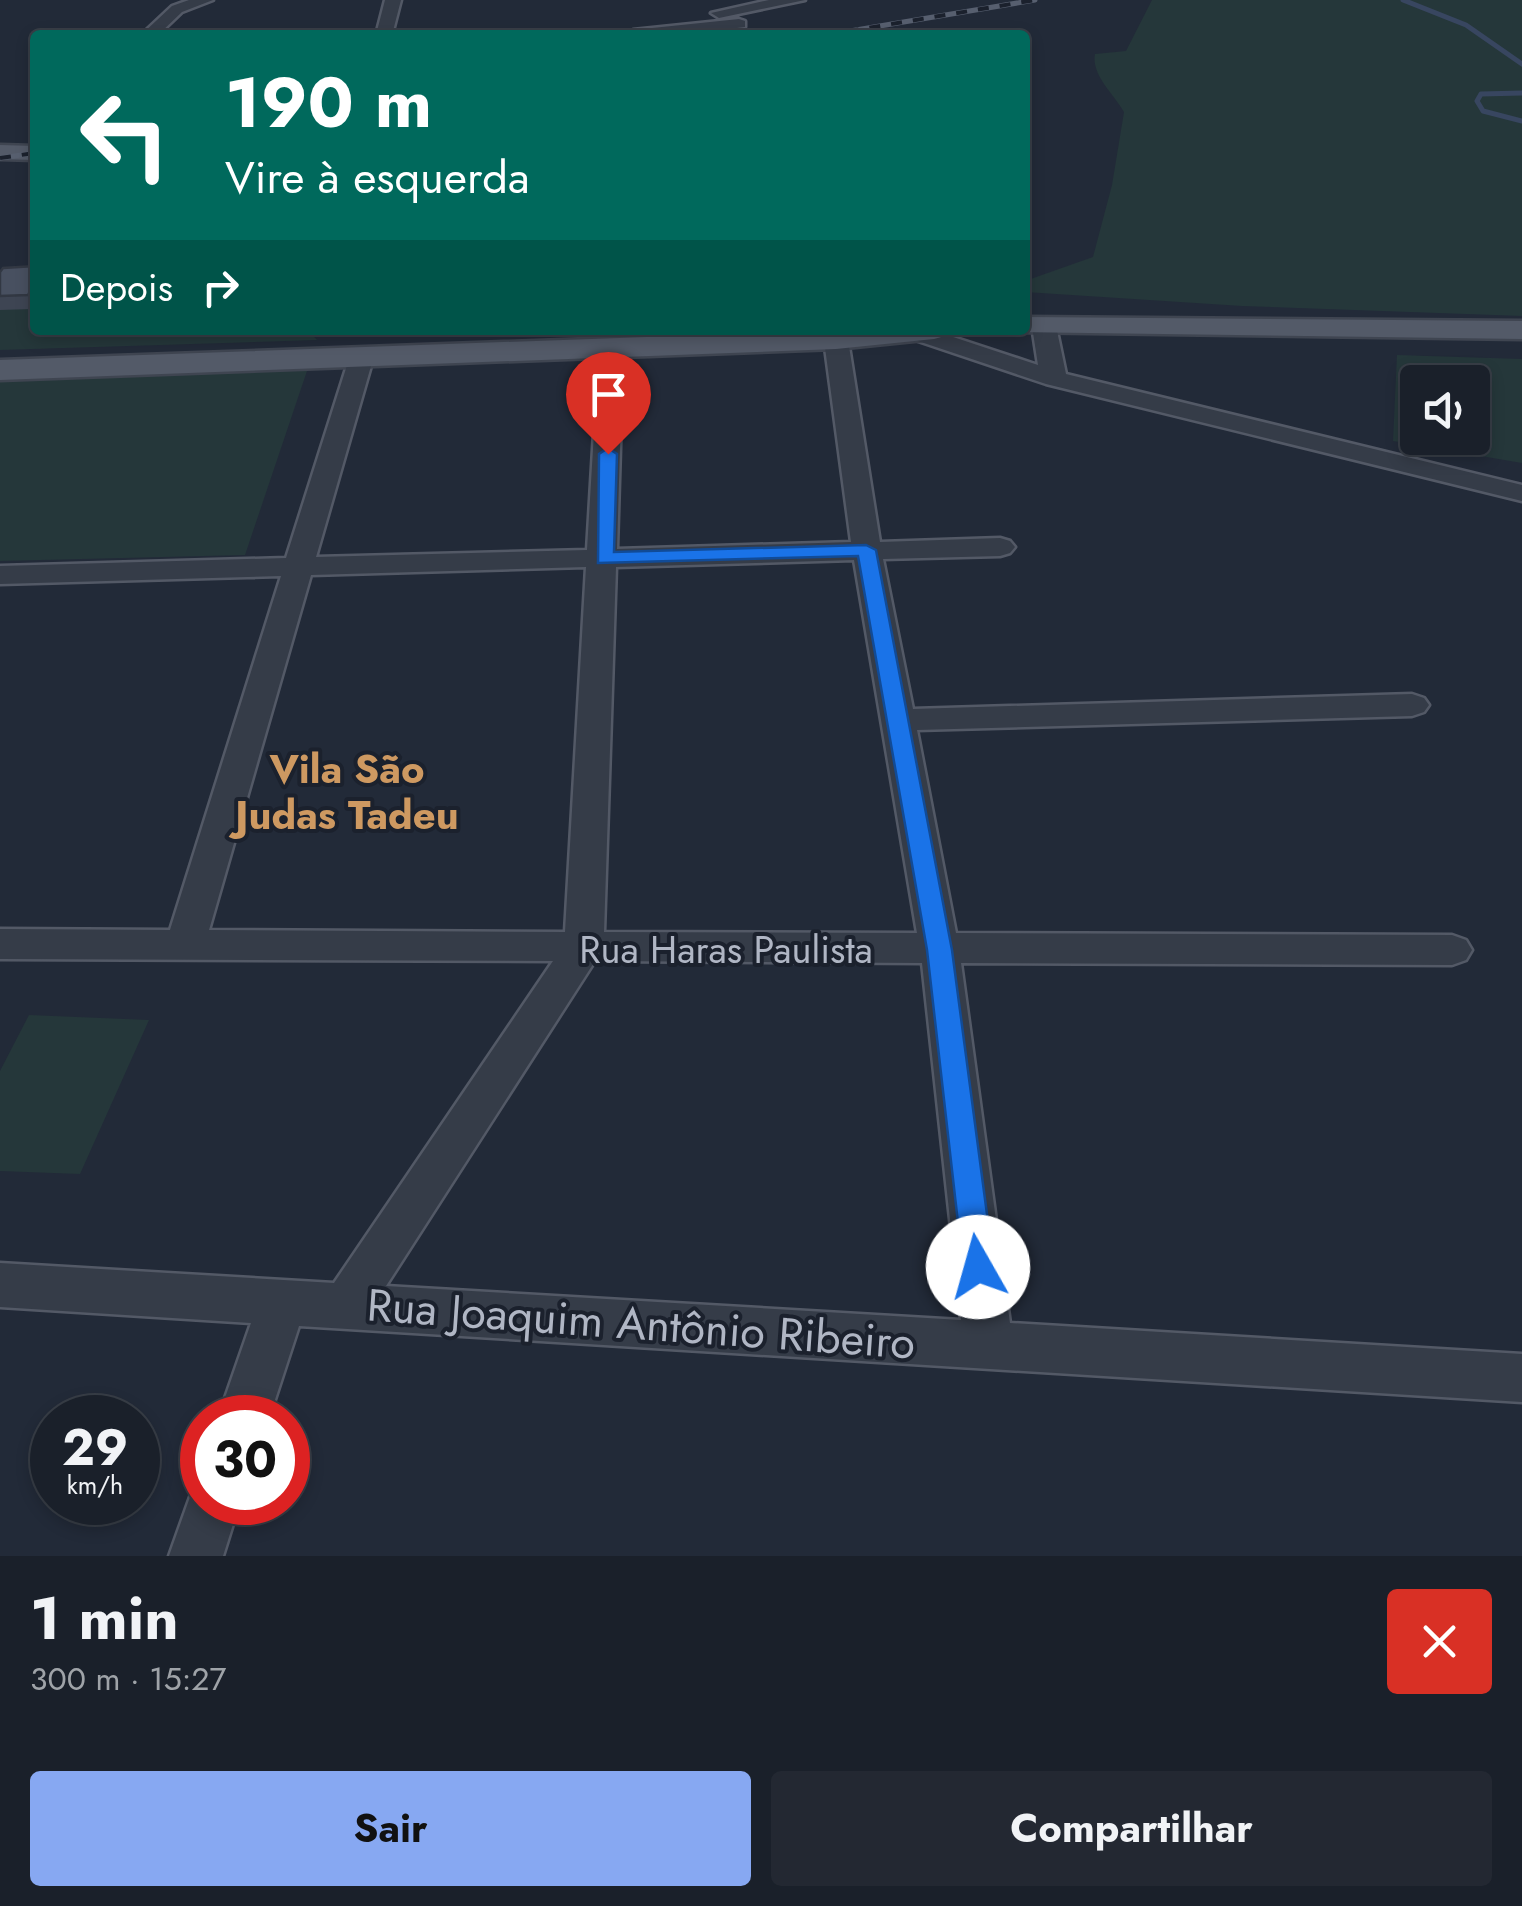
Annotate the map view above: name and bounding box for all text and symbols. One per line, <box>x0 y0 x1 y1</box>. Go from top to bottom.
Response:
text: 190 m <box>225 52 432 153</box>
icon: left <box>60 70 190 200</box>
text: Vire à esquerda <box>225 145 530 210</box>
text: Depois <box>60 260 173 315</box>
icon: right <box>193 260 248 315</box>
pin <box>566 352 651 455</box>
map controls <box>1400 365 1490 455</box>
button: sound <box>1400 365 1490 455</box>
icon: arrive <box>581 367 636 422</box>
district label: Vila São Judas Tadeu <box>228 740 459 844</box>
street label: Rua Haras Paulista <box>579 922 873 977</box>
position arrow <box>926 1215 1030 1319</box>
street label: Rua Joaquim Antônio Ribeiro <box>365 1272 917 1376</box>
speed limit sign: 30 <box>180 1395 310 1525</box>
text: 29 <box>62 1411 128 1484</box>
text: km/h <box>67 1467 123 1503</box>
text: 1 min <box>30 1575 179 1662</box>
button: close <box>1387 1589 1492 1694</box>
text: 300 m · 15:27 <box>30 1656 226 1702</box>
button: Sair <box>30 1771 751 1886</box>
button: Compartilhar <box>771 1771 1492 1886</box>

